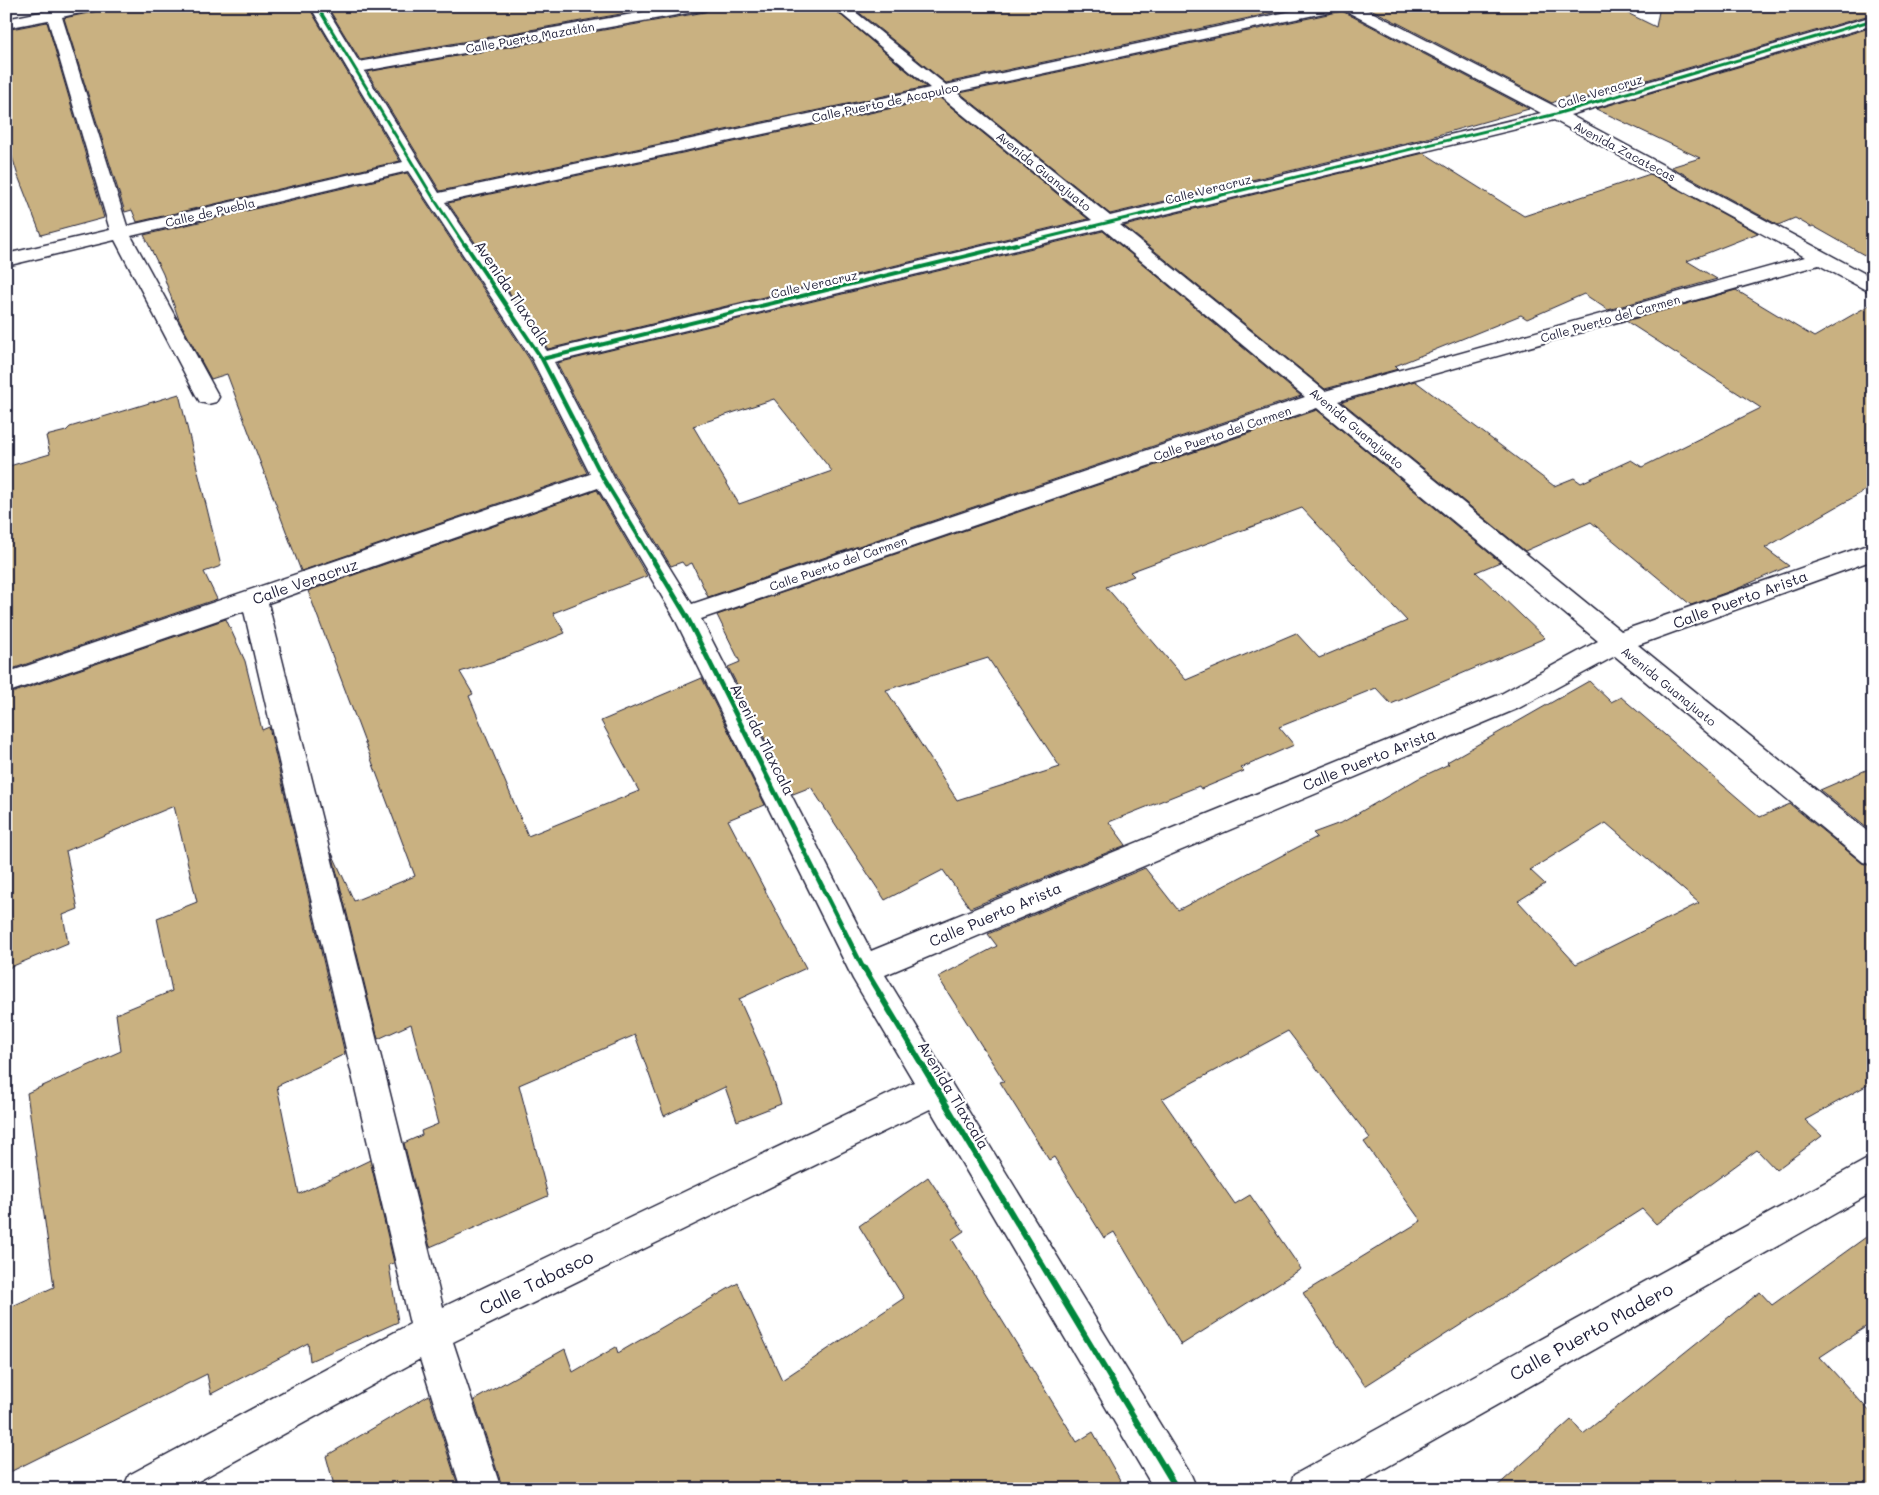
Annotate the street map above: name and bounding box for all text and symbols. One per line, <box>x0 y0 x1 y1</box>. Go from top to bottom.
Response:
street label: Calle Puerto Mazatlán <box>464 18 596 56</box>
street label: Calle Veracruz <box>1555 70 1645 112</box>
street label: Calle Puerto de Acapulco <box>810 79 960 125</box>
street label: Avenida Zacatecas <box>1571 117 1679 185</box>
street label: Avenida Guanajuato <box>993 128 1095 214</box>
street label: Calle Veracruz <box>1163 170 1253 207</box>
street label: Calle de Puebla <box>164 194 256 230</box>
street label: Avenida Tlaxcala <box>470 236 556 350</box>
street label: Calle Veracruz <box>769 266 859 302</box>
street label: Calle Puerto del Carmen <box>1538 290 1682 346</box>
street label: Avenida Guanajuato <box>1307 384 1407 472</box>
street label: Calle Puerto del Carmen <box>1151 402 1293 464</box>
street label: Calle Puerto del Carmen <box>767 532 909 594</box>
street label: Calle Veracruz <box>250 554 360 608</box>
street label: Calle Puerto Arista <box>1670 565 1810 633</box>
street label: Avenida Guanajuato <box>1618 643 1720 729</box>
street label: Avenida Tlaxcala <box>726 680 800 798</box>
street label: Calle Puerto Arista <box>1299 723 1439 795</box>
street label: Calle Puerto Arista <box>926 877 1064 951</box>
street label: Avenida Tlaxcala <box>914 1037 994 1153</box>
street label: Calle Tabasco <box>475 1244 597 1320</box>
street label: Calle Puerto Madero <box>1505 1276 1677 1386</box>

